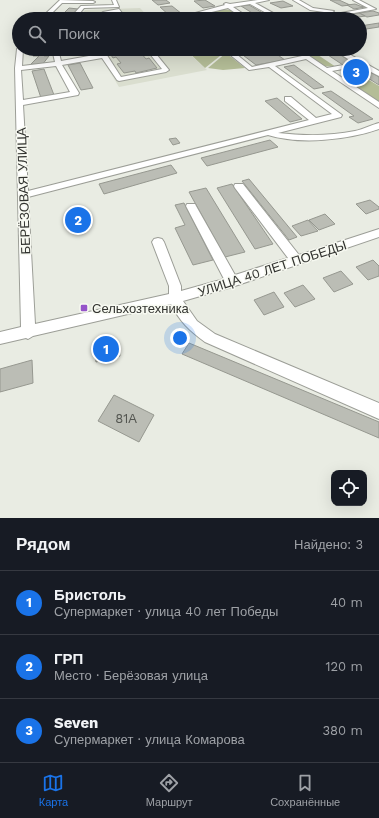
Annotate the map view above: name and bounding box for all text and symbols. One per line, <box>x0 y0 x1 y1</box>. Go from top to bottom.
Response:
search box <box>12 12 367 56</box>
icon: search <box>26 23 48 45</box>
text: Поиск <box>58 25 100 43</box>
pin: 3 <box>343 57 369 87</box>
street label: БЕРЁЗОВАЯ УЛИЦА <box>14 127 33 255</box>
pin: 2 <box>65 205 91 235</box>
street label: УЛИЦА 40 ЛЕТ ПОБЕДЫ <box>196 237 348 300</box>
place label: Сельхозтехника <box>92 301 190 316</box>
marker: Сельхозтехника <box>79 303 89 313</box>
your location <box>170 328 190 348</box>
pin: 1 <box>93 334 119 364</box>
house number: 81А <box>115 411 137 426</box>
map controls <box>331 470 367 506</box>
button: locate <box>331 470 367 506</box>
text: Рядом <box>16 534 71 554</box>
text: Найдено: 3 <box>294 537 363 552</box>
text: Бристоль <box>54 586 126 604</box>
text: 1 <box>26 595 32 610</box>
text: 40 m <box>330 595 363 610</box>
text: Супермаркет · улица 40 лет Победы <box>54 604 278 619</box>
text: ГРП <box>54 650 83 668</box>
text: 2 <box>25 659 33 674</box>
text: 120 m <box>325 659 363 674</box>
text: Место · Берёзовая улица <box>54 668 208 683</box>
text: Seven <box>54 714 98 732</box>
text: 3 <box>25 723 33 738</box>
text: 380 m <box>323 723 363 738</box>
text: Супермаркет · улица Комарова <box>54 732 245 747</box>
tab: Карта <box>39 772 68 809</box>
tab: Маршрут <box>146 772 193 809</box>
tab: Сохранённые <box>270 772 340 809</box>

